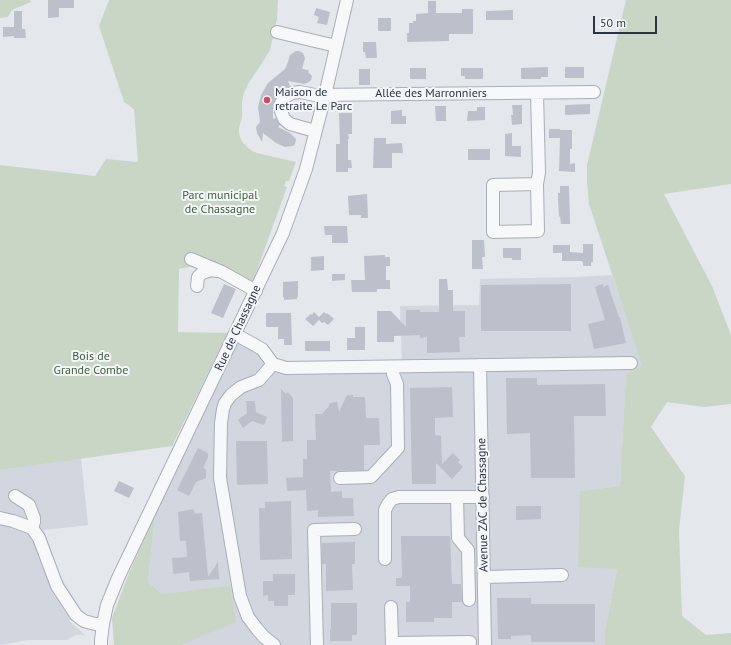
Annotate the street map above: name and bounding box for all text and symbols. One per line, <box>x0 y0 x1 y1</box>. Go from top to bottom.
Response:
scale bar <box>595 8 659 34</box>
text: 50 m <box>600 15 626 30</box>
place label: Maison de retraite Le Parc <box>275 86 352 114</box>
street label: Allée des Marronniers <box>375 87 487 101</box>
marker: Maison de retraite Le Parc <box>262 95 272 105</box>
park label: Parc municipal de Chassagne <box>182 189 258 217</box>
street label: Rue de Chassagne <box>212 283 264 373</box>
park label: Bois de Grande Combe <box>54 350 128 378</box>
street label: Avenue ZAC de Chassagne <box>475 438 491 572</box>

